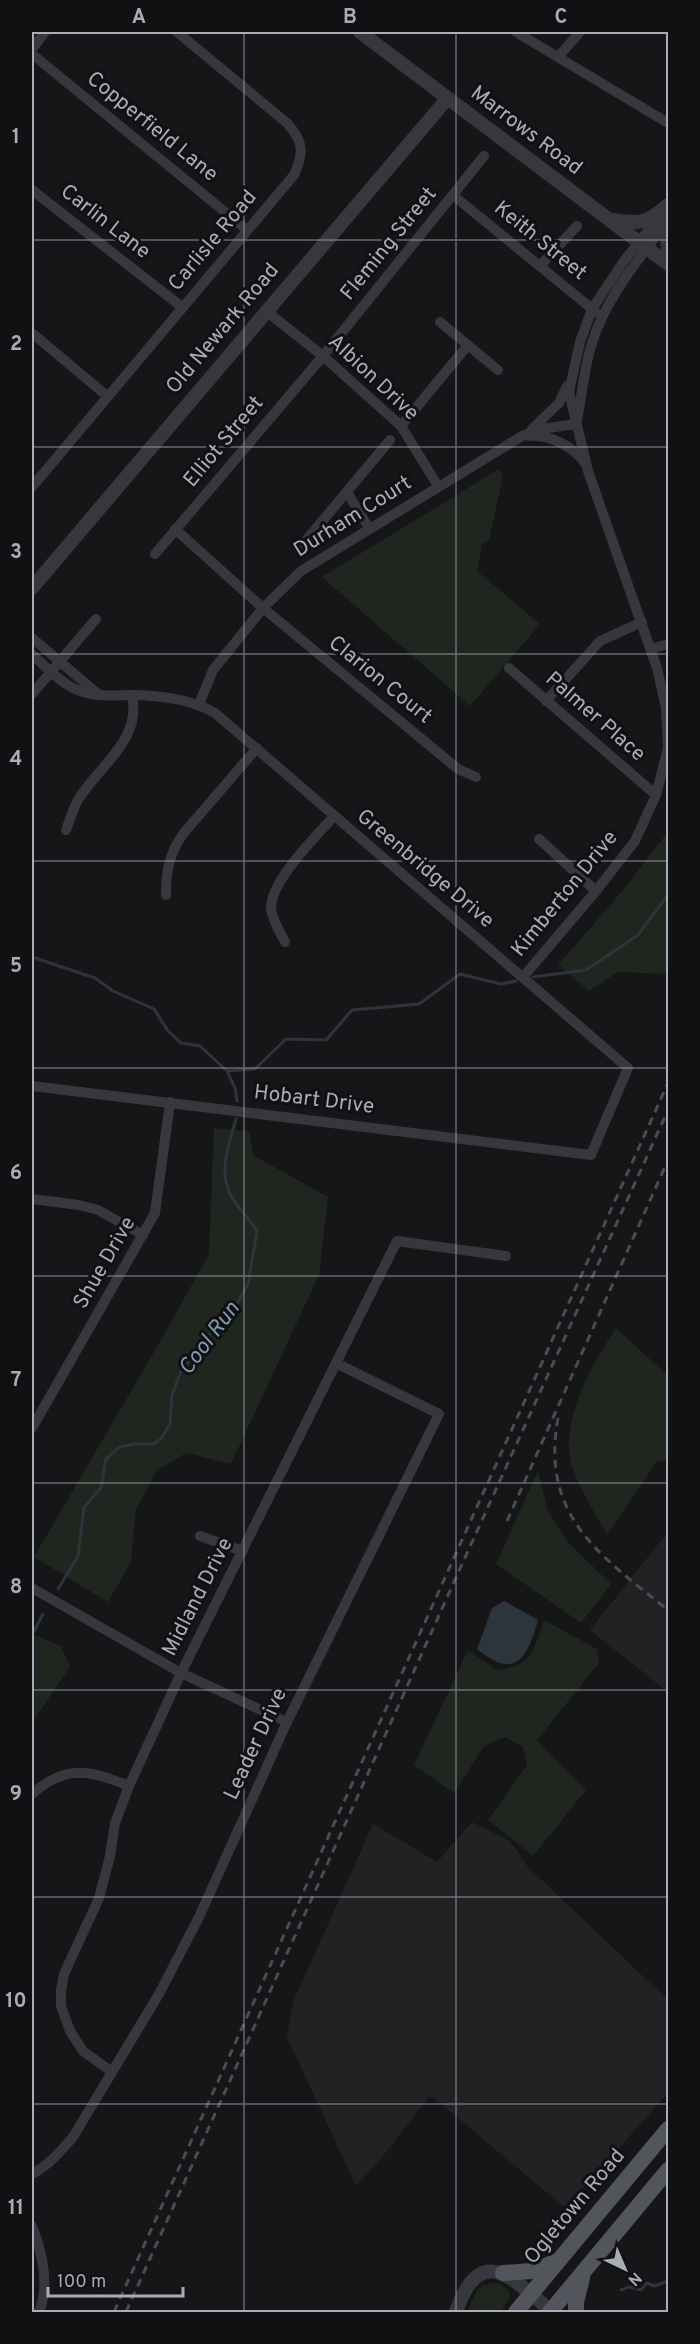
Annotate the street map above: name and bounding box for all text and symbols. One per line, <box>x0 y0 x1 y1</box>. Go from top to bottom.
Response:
text: A <box>132 5 146 31</box>
text: B <box>343 5 357 31</box>
text: C <box>555 5 567 31</box>
street label: Copperfield Lane <box>81 66 223 188</box>
street label: Marrows Road <box>465 80 587 182</box>
text: 1 <box>12 125 20 151</box>
street label: Carlin Lane <box>55 178 155 266</box>
street label: Fleming Street <box>335 182 443 306</box>
street label: Carlisle Road <box>163 185 263 297</box>
street label: Keith Street <box>488 195 592 287</box>
street label: Old Newark Road <box>160 258 286 400</box>
street label: Albion Drive <box>322 329 424 427</box>
text: 2 <box>10 332 22 358</box>
street label: Elliot Street <box>178 391 270 493</box>
street label: Durham Court <box>289 470 417 564</box>
text: 3 <box>10 540 22 566</box>
street label: Clarion Court <box>323 630 437 730</box>
street label: Palmer Place <box>539 666 651 768</box>
text: 4 <box>10 747 22 773</box>
street label: Greenbridge Drive <box>351 803 499 935</box>
street label: Kimberton Drive <box>506 825 624 963</box>
text: 5 <box>10 954 22 980</box>
street label: Hobart Drive <box>252 1079 376 1121</box>
text: 6 <box>10 1161 22 1187</box>
street label: Shue Drive <box>68 1212 142 1314</box>
water label: Cool Run <box>174 1297 246 1381</box>
text: 7 <box>11 1368 21 1394</box>
street label: Midland Drive <box>157 1533 239 1661</box>
text: 8 <box>10 1575 22 1601</box>
street label: Leader Drive <box>218 1684 294 1804</box>
text: 9 <box>10 1782 22 1808</box>
text: 10 <box>5 1989 27 2015</box>
street label: Ogletown Road <box>519 2143 631 2271</box>
text: 11 <box>8 2196 24 2222</box>
north arrow <box>595 2239 655 2299</box>
scale bar <box>48 2260 183 2298</box>
text: N <box>623 2267 645 2290</box>
text: 100 m <box>57 2271 106 2294</box>

